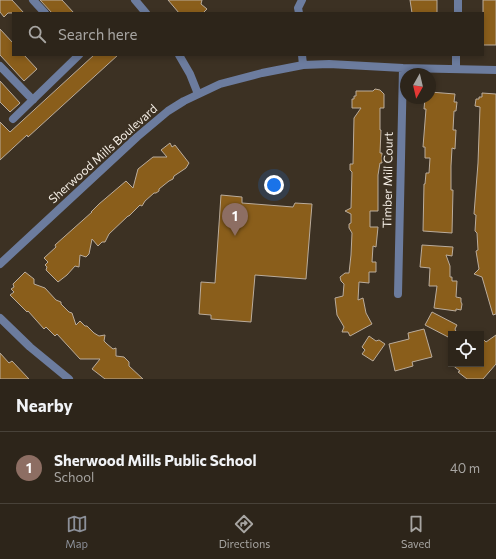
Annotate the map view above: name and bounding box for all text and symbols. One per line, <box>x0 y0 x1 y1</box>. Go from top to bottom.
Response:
search box <box>12 12 484 56</box>
icon: search <box>26 23 48 45</box>
text: Search here <box>58 25 137 43</box>
north arrow <box>400 68 436 104</box>
street label: Sherwood Mills Boulevard <box>45 101 159 206</box>
street label: Timber Mill Court <box>379 132 395 228</box>
your location <box>264 175 284 195</box>
pin: 1 <box>222 203 248 236</box>
map controls <box>448 331 484 367</box>
button: locate <box>448 331 484 367</box>
text: Nearby <box>16 395 73 416</box>
text: Sherwood Mills Public School <box>54 451 257 469</box>
text: 1 <box>26 460 32 476</box>
text: 40 m <box>450 460 480 476</box>
text: School <box>54 469 94 485</box>
tab: Map <box>65 513 88 550</box>
tab: Directions <box>219 513 270 550</box>
tab: Saved <box>401 513 431 550</box>

